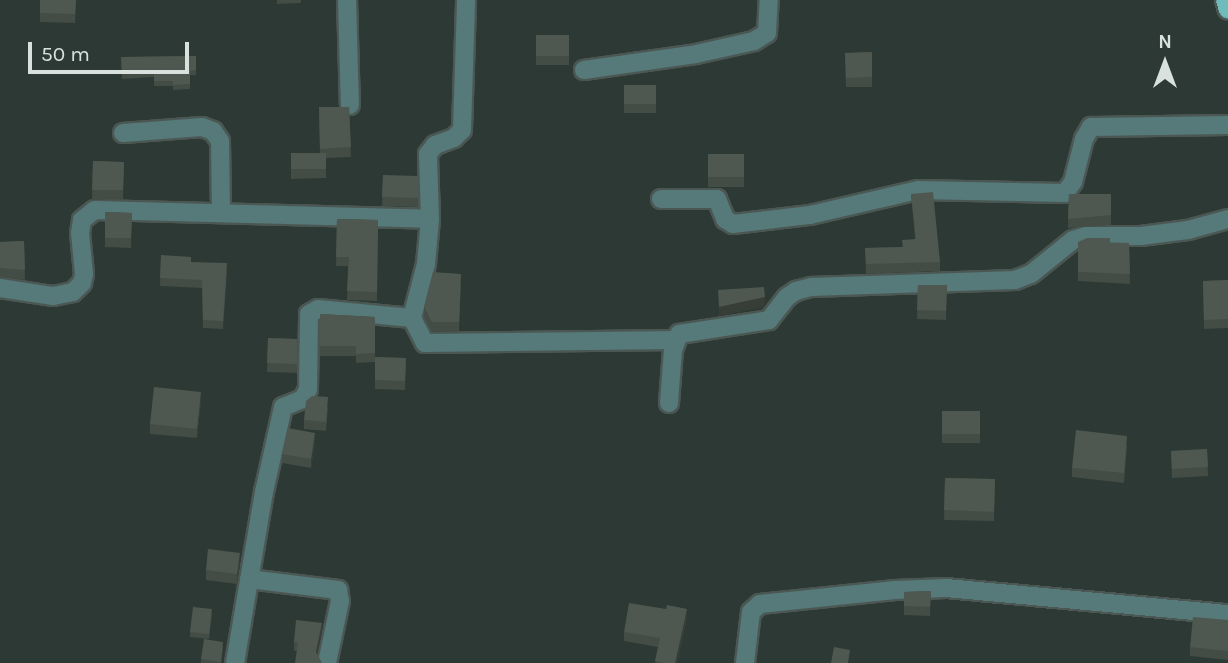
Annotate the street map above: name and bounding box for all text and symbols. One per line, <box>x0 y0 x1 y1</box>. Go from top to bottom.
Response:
scale bar <box>32 28 192 72</box>
north arrow <box>1130 28 1200 98</box>
text: N <box>1158 31 1172 53</box>
text: 50 m <box>41 42 90 66</box>

